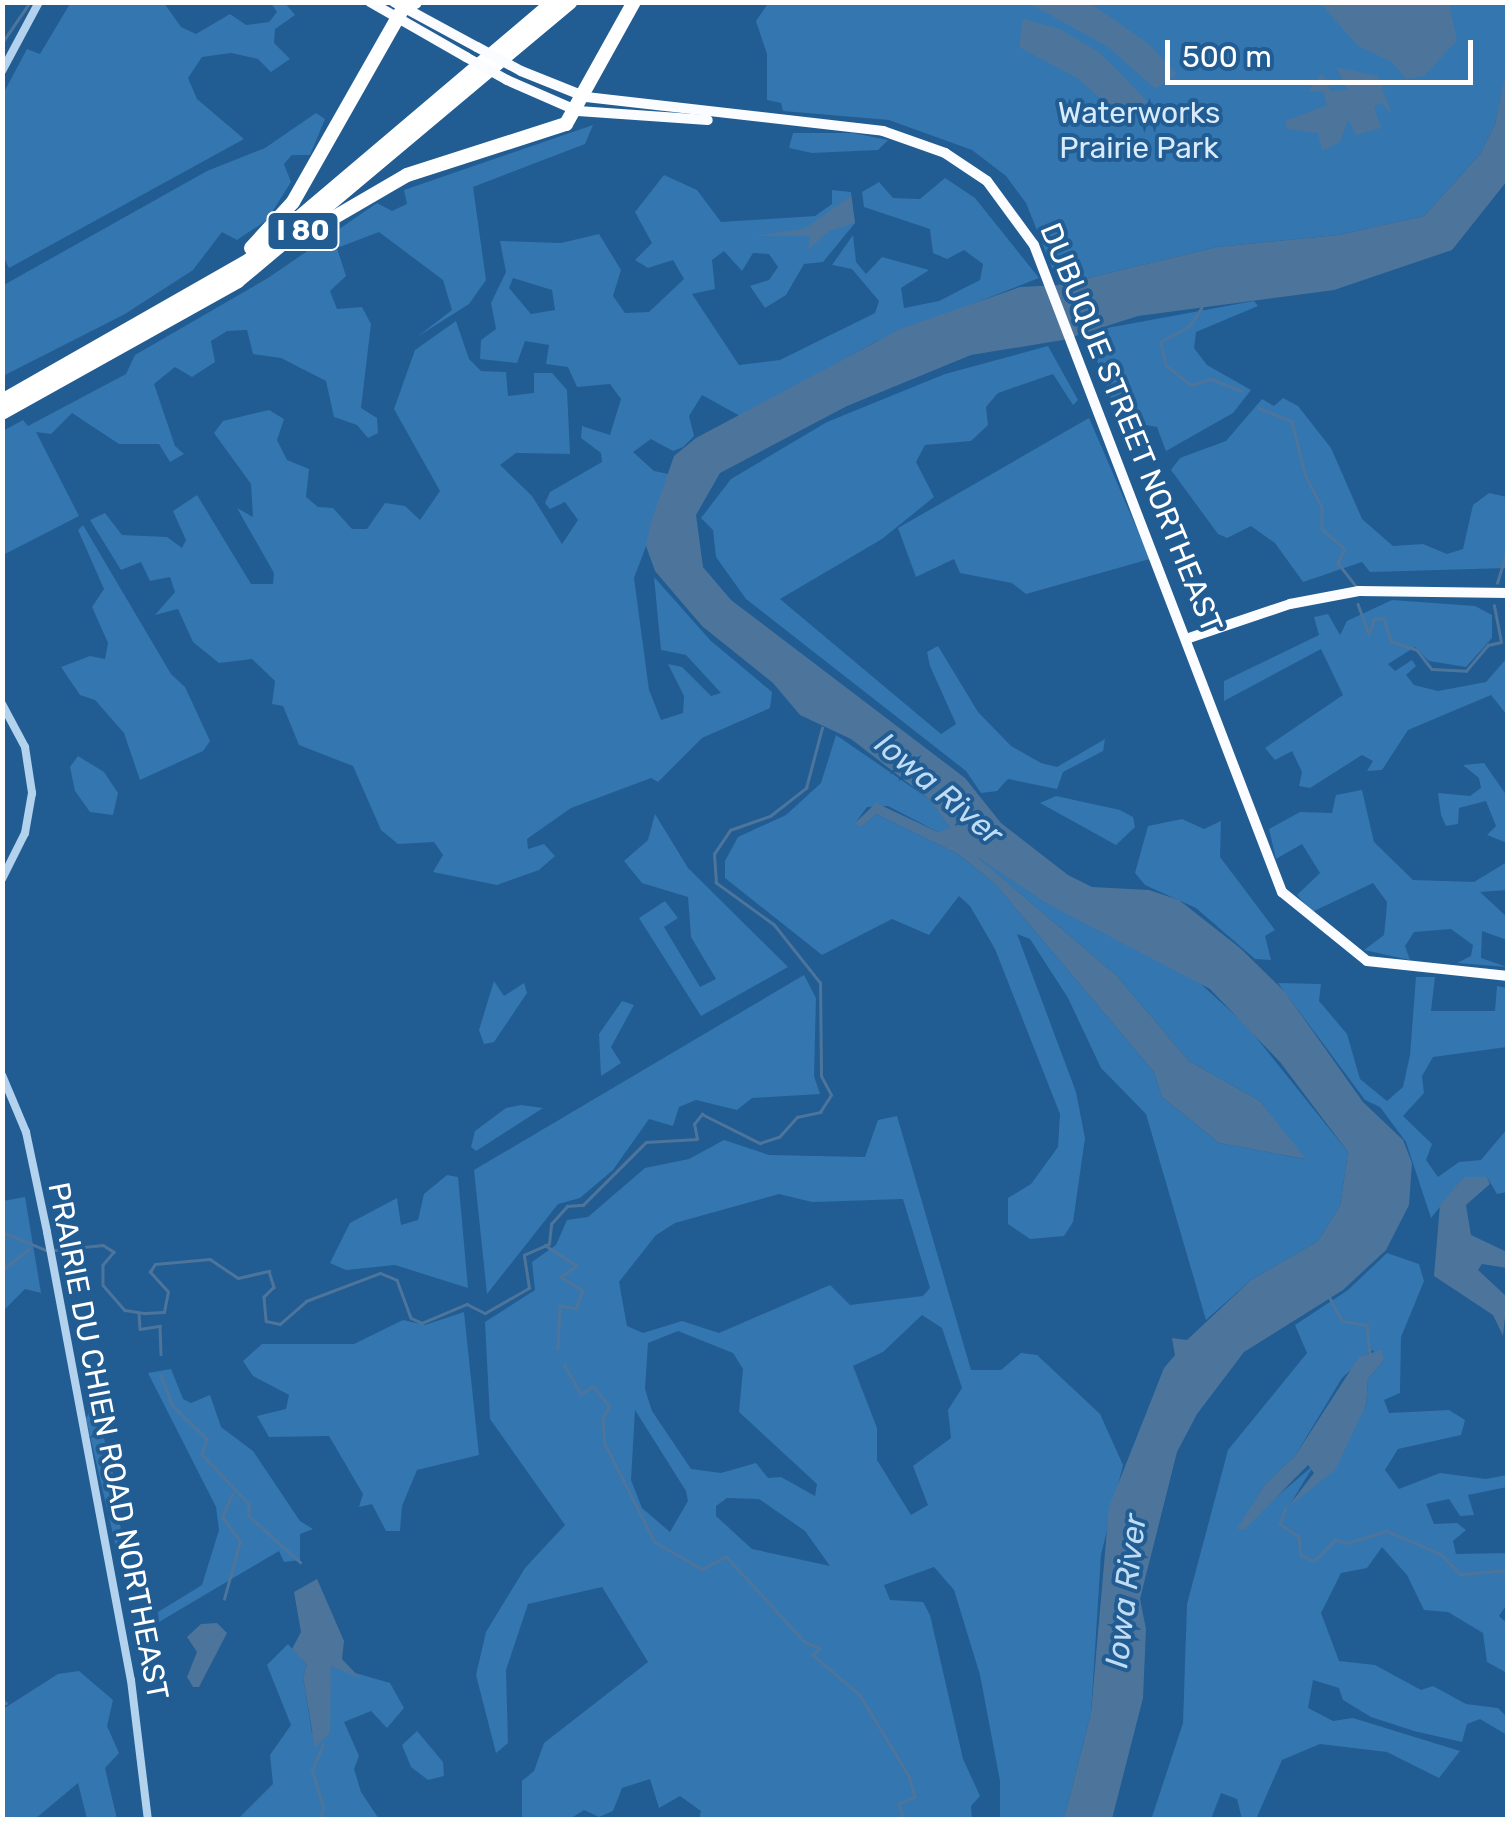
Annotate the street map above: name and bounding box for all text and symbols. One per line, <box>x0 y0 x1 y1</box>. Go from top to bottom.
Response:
scale bar <box>1170 20 1478 82</box>
text: 500 m <box>1182 39 1272 75</box>
park label: Waterworks Prairie Park <box>1058 95 1220 166</box>
road number: I 80 <box>266 208 340 254</box>
street label: DUBUQUE STREET NORTHEAST <box>1032 218 1230 638</box>
water label: Iowa River <box>867 724 1011 854</box>
street label: PRAIRIE DU CHIEN ROAD NORTHEAST <box>40 1179 176 1703</box>
water label: Iowa River <box>1097 1512 1155 1670</box>

